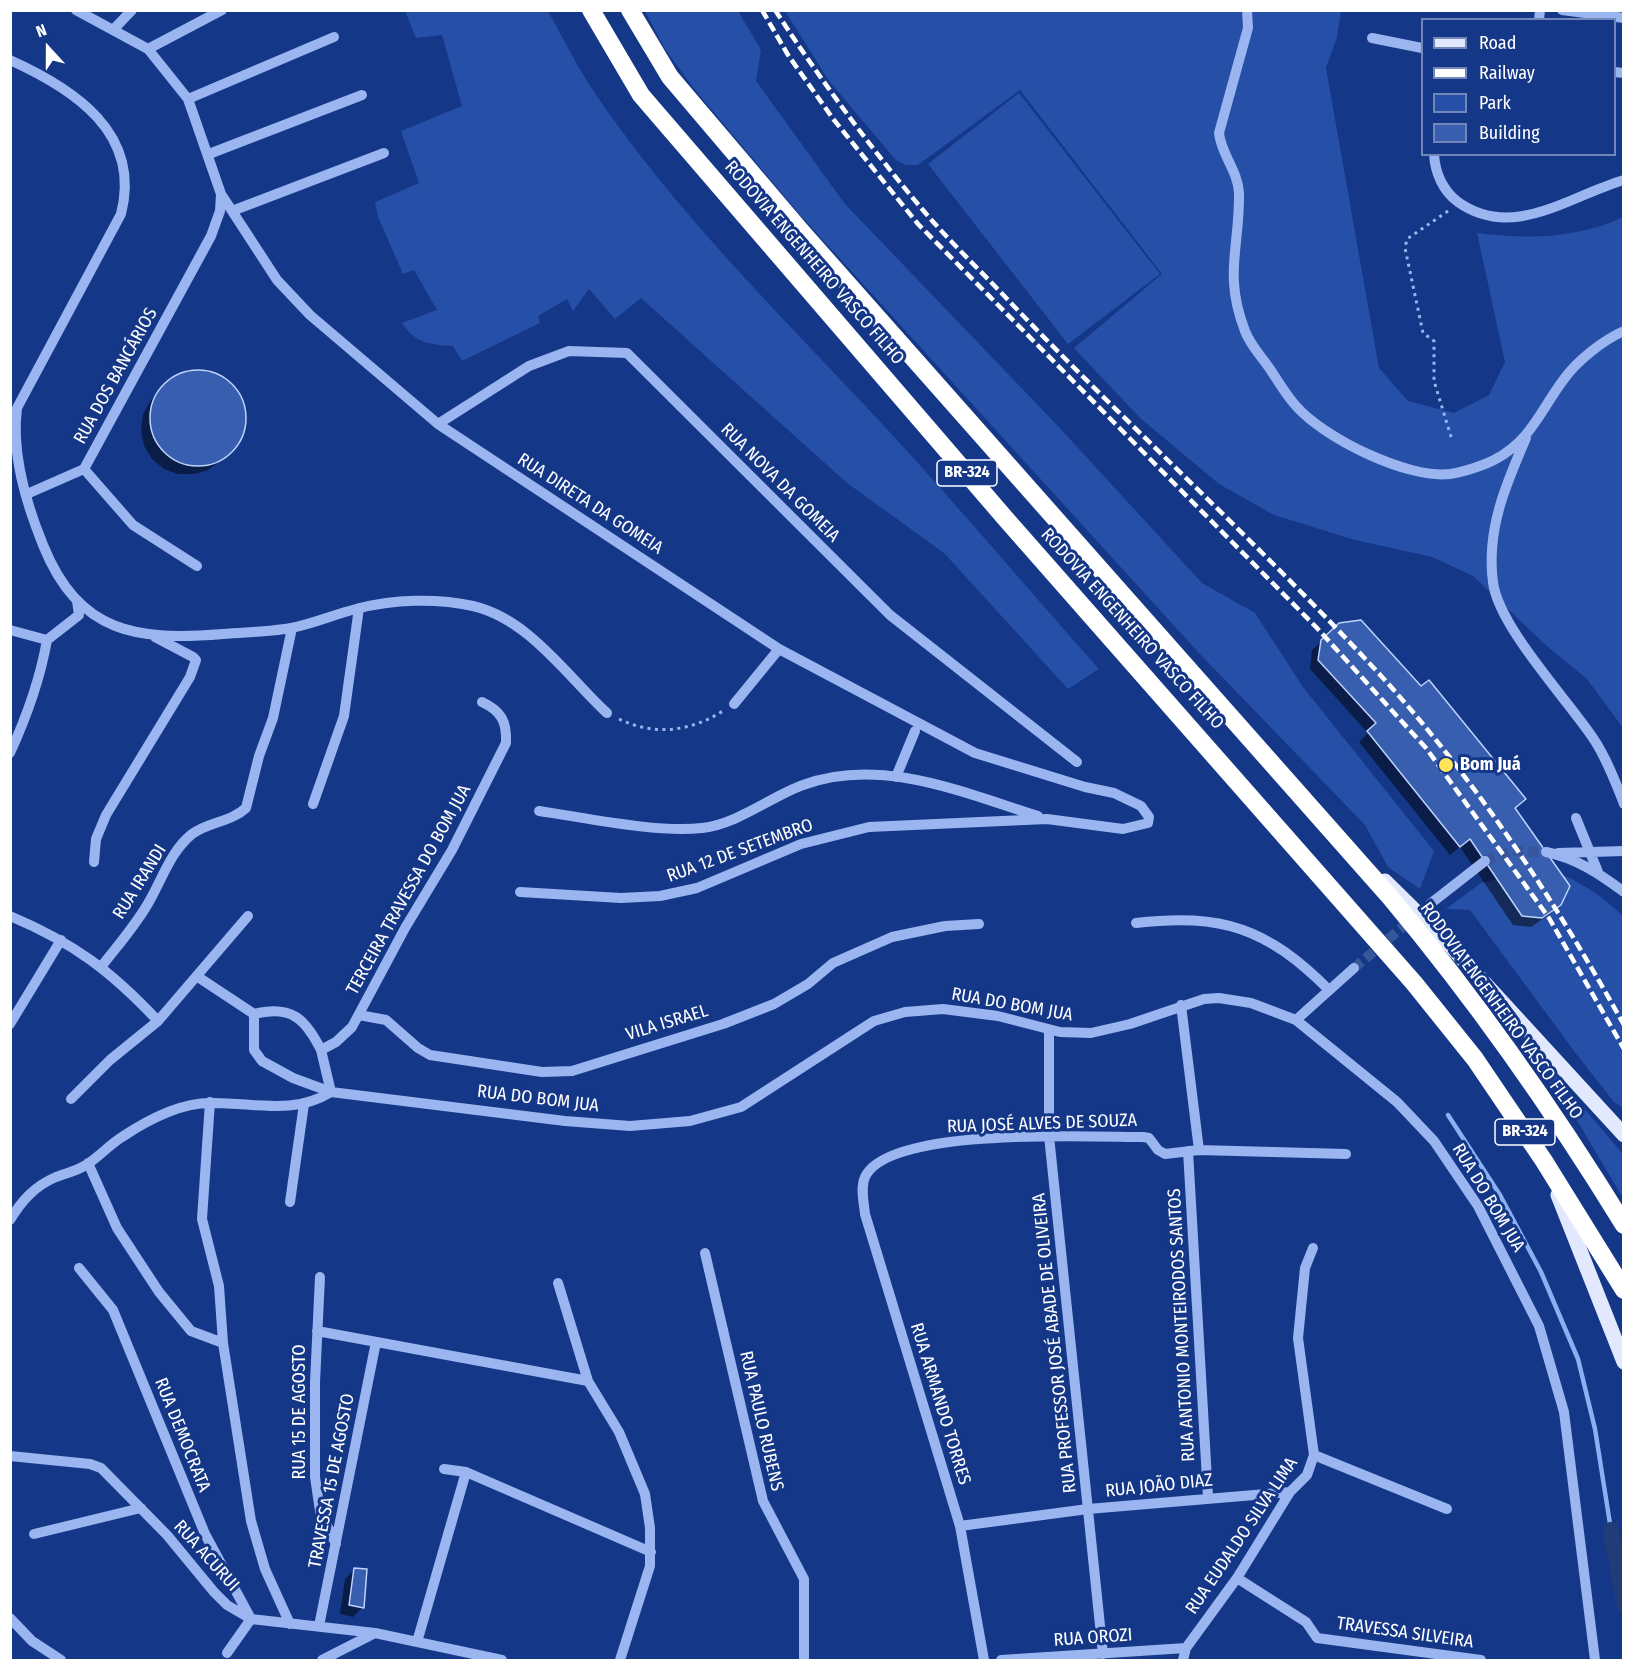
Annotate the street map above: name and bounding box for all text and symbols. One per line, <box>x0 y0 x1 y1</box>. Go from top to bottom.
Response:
north arrow <box>18 18 78 78</box>
legend <box>1421 18 1616 156</box>
text: N <box>33 20 49 41</box>
text: Road <box>1479 32 1516 54</box>
text: Railway <box>1479 62 1535 84</box>
text: Park <box>1479 92 1511 114</box>
text: Building <box>1479 122 1540 144</box>
street label: RODOVIA ENGENHEIRO VASCO FILHO <box>720 157 908 369</box>
street label: RUA DOS BANCÁRIOS <box>70 304 162 448</box>
street label: RUA NOVA DA GOMEIA <box>716 419 844 547</box>
street label: RUA DIRETA DA GOMEIA <box>513 449 667 559</box>
road number: BR-324 <box>937 460 997 486</box>
street label: RODOVIA ENGENHEIRO VASCO FILHO <box>1036 524 1228 734</box>
place label: Bom Juá <box>1460 754 1521 776</box>
marker: Bom Juá <box>1437 756 1455 774</box>
street label: TERCEIRA TRAVESSA DO BOM JUA <box>342 781 476 999</box>
street label: RUA 12 DE SETEMBRO <box>664 815 816 887</box>
street label: RUA IRANDI <box>109 841 171 923</box>
street label: RODOVIA ENGENHEIRO VASCO FILHO <box>1415 898 1587 1124</box>
street label: RUA DO BOM JUA <box>950 984 1074 1026</box>
street label: VILA ISRAEL <box>623 1000 711 1046</box>
street label: RUA DO BOM JUA <box>476 1081 600 1117</box>
street label: RUA JOSÉ ALVES DE SOUZA <box>947 1110 1137 1138</box>
road number: BR-324 <box>1495 1119 1555 1145</box>
street label: RUA DO BOM JUA <box>1447 1140 1529 1256</box>
street label: RUA ANTONIO MONTEIRODOS SANTOS <box>1164 1188 1200 1462</box>
street label: RUA PROFESSOR JOSÉ ABADE DE OLIVEIRA <box>1028 1192 1082 1494</box>
street label: RUA ARMANDO TORRES <box>905 1320 975 1488</box>
street label: RUA 15 DE AGOSTO <box>289 1345 311 1479</box>
street label: RUA PAULO RUBENS <box>734 1349 788 1493</box>
street label: RUA DEMOCRATA <box>149 1375 215 1495</box>
street label: TRAVESSA 15 DE AGOSTO <box>305 1392 359 1570</box>
street label: RUA EUDALDO SILVA LIMA <box>1181 1454 1303 1618</box>
street label: RUA JOÃO DIAZ <box>1104 1470 1214 1502</box>
street label: RUA ACURUI <box>169 1516 243 1596</box>
street label: TRAVESSA SILVEIRA <box>1335 1613 1475 1653</box>
street label: RUA OROZI <box>1053 1624 1133 1652</box>

